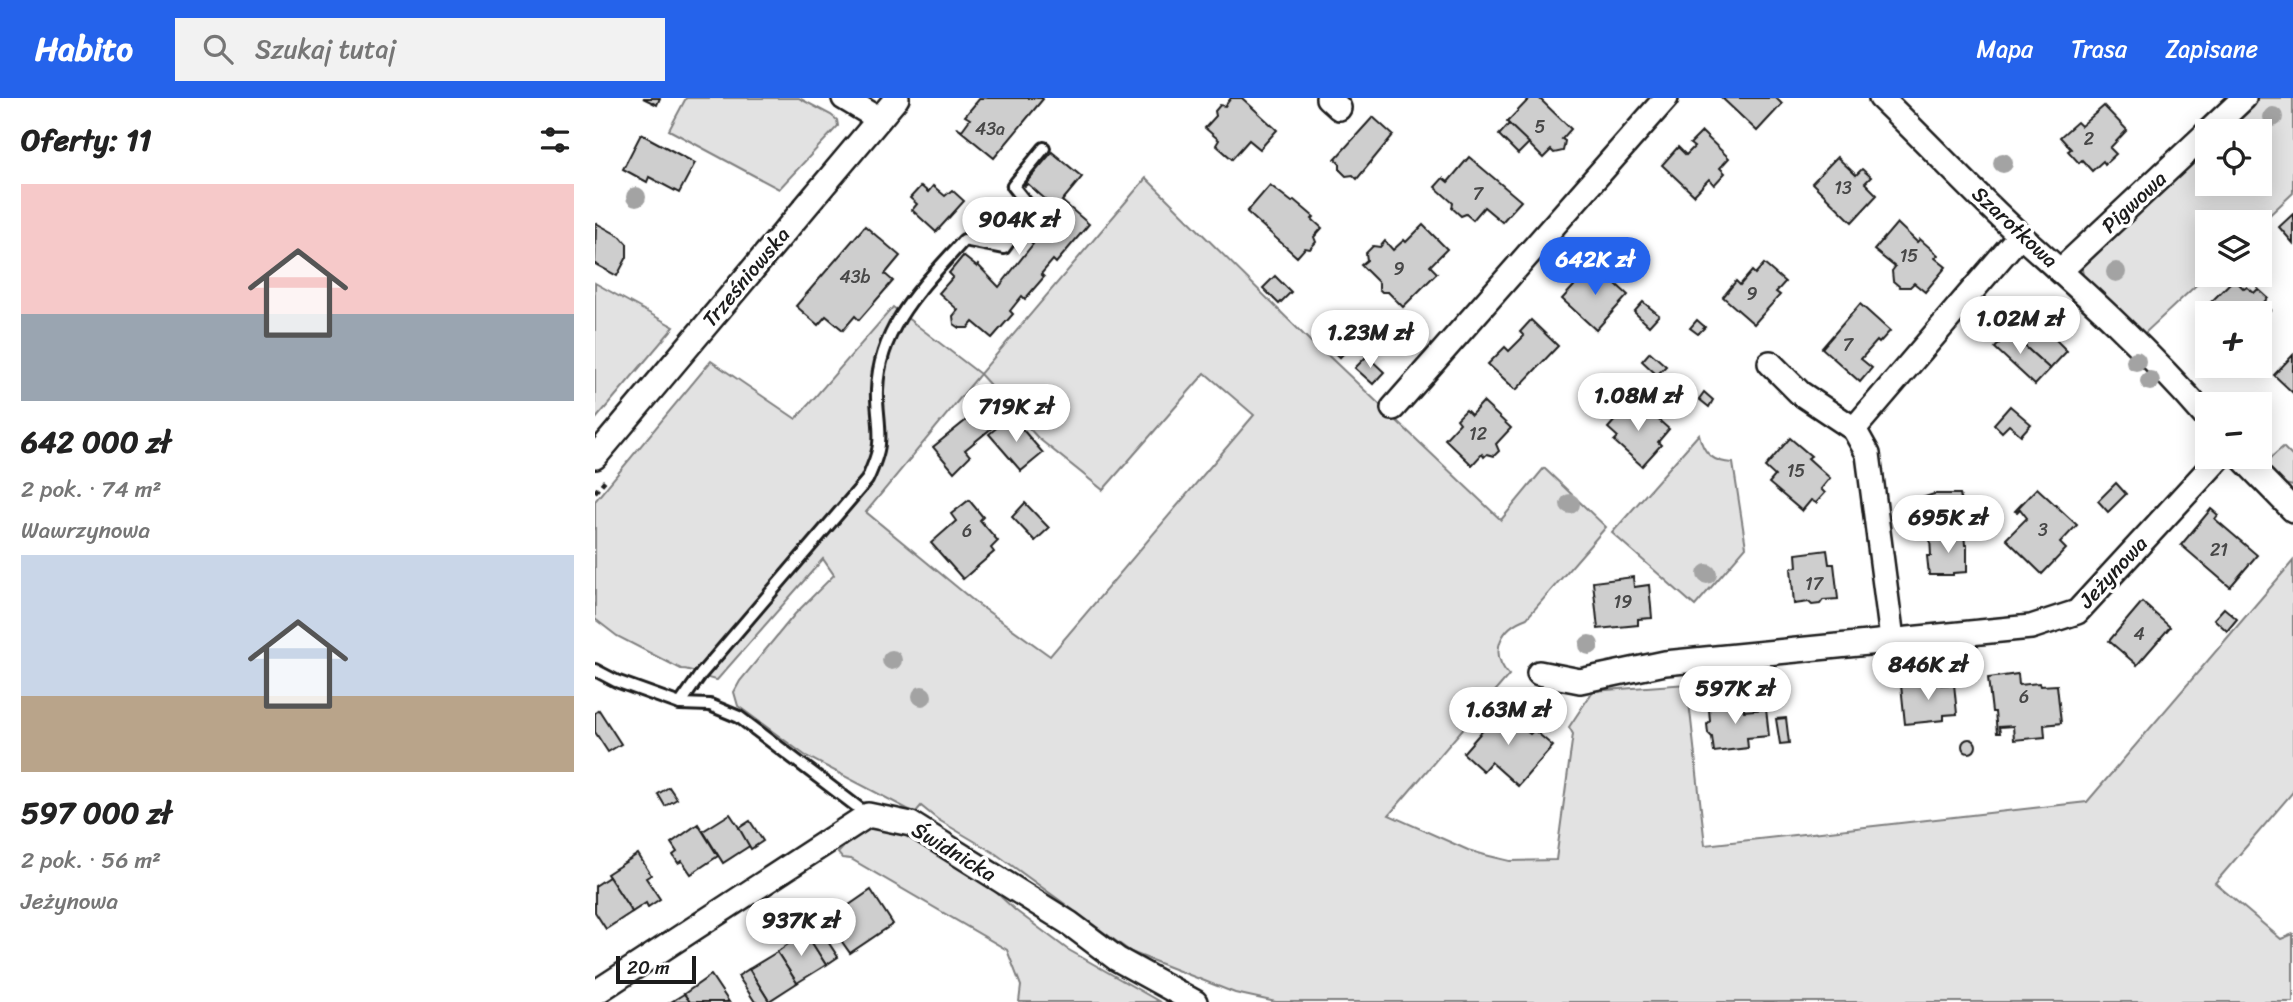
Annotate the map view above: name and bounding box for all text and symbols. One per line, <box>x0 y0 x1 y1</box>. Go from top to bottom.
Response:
search box <box>175 18 665 81</box>
text: Habito <box>35 20 133 78</box>
text: Szukaj tutaj <box>255 26 396 72</box>
text: Mapa <box>1977 28 2033 70</box>
text: Trasa <box>2071 28 2127 70</box>
text: Zapisane <box>2165 28 2258 70</box>
icon: search <box>199 30 237 68</box>
house number: 5 <box>1535 111 1546 143</box>
text: Oferty: 11 <box>21 113 152 167</box>
house number: 43a <box>975 113 1005 145</box>
map controls <box>2195 119 2272 469</box>
button: locate <box>2195 119 2272 196</box>
icon: filters <box>536 121 574 159</box>
house number: 2 <box>2084 123 2094 155</box>
street label: Pigwowa <box>2092 161 2176 243</box>
house number: 13 <box>1834 172 1852 204</box>
street label: Szarotkowa <box>1963 176 2068 278</box>
house number: 7 <box>1473 178 1485 210</box>
pin: 904K zł <box>954 198 1084 257</box>
text: 904K zł <box>978 199 1060 240</box>
button: layers <box>2195 210 2272 287</box>
street label: Trześniowska <box>692 218 800 336</box>
icon: home <box>235 230 361 356</box>
pin: 642K zł <box>1530 238 1660 297</box>
text: 642K zł <box>1555 239 1635 280</box>
house number: 15 <box>1900 240 1918 272</box>
house number: 9 <box>1393 253 1405 285</box>
house number: 43b <box>839 261 871 293</box>
house number: 9 <box>1746 278 1758 310</box>
pin: 1.02M zł <box>1948 296 2092 356</box>
text: 1.02M zł <box>1976 298 2064 339</box>
button: + <box>2195 301 2272 378</box>
pin: 1.23M zł <box>1298 310 1442 370</box>
text: 1.23M zł <box>1327 312 1413 353</box>
house number: 7 <box>1843 329 1855 361</box>
pin: 1.08M zł <box>1566 374 1710 433</box>
text: 1.08M zł <box>1594 375 1682 416</box>
pin: 719K zł <box>951 384 1081 444</box>
text: 719K zł <box>978 386 1054 427</box>
button: − <box>2195 392 2272 469</box>
text: 642 000 zł <box>21 415 171 469</box>
house number: 12 <box>1469 418 1487 450</box>
house number: 15 <box>1787 455 1805 487</box>
text: 2 pok. · 74 m² <box>21 469 162 510</box>
pin: 695K zł <box>1883 496 2013 555</box>
text: 695K zł <box>1908 497 1988 538</box>
text: Wawrzynowa <box>21 510 150 551</box>
house number: 3 <box>2038 514 2048 546</box>
house number: 6 <box>962 515 972 547</box>
street label: Jeżynowa <box>2068 526 2157 618</box>
house number: 21 <box>2210 534 2228 566</box>
house number: 17 <box>1805 568 1825 600</box>
house number: 19 <box>1614 586 1632 618</box>
icon: home <box>235 601 361 727</box>
house number: 4 <box>2133 618 2145 650</box>
pin: 846K zł <box>1863 642 1993 702</box>
text: 846K zł <box>1888 644 1968 685</box>
pin: 597K zł <box>1670 666 1800 726</box>
text: 597K zł <box>1695 668 1775 709</box>
house number: 6 <box>2019 681 2029 713</box>
pin: 1.63M zł <box>1436 688 1580 747</box>
text: 1.63M zł <box>1465 689 1551 730</box>
text: 597 000 zł <box>21 786 171 840</box>
street label: Świdnicka <box>904 812 1004 893</box>
text: 2 pok. · 56 m² <box>21 840 161 881</box>
text: Jeżynowa <box>21 881 118 922</box>
pin: 937K zł <box>736 898 866 958</box>
text: 937K zł <box>762 900 840 941</box>
text: 20 m <box>627 951 670 984</box>
scale bar <box>616 953 697 985</box>

